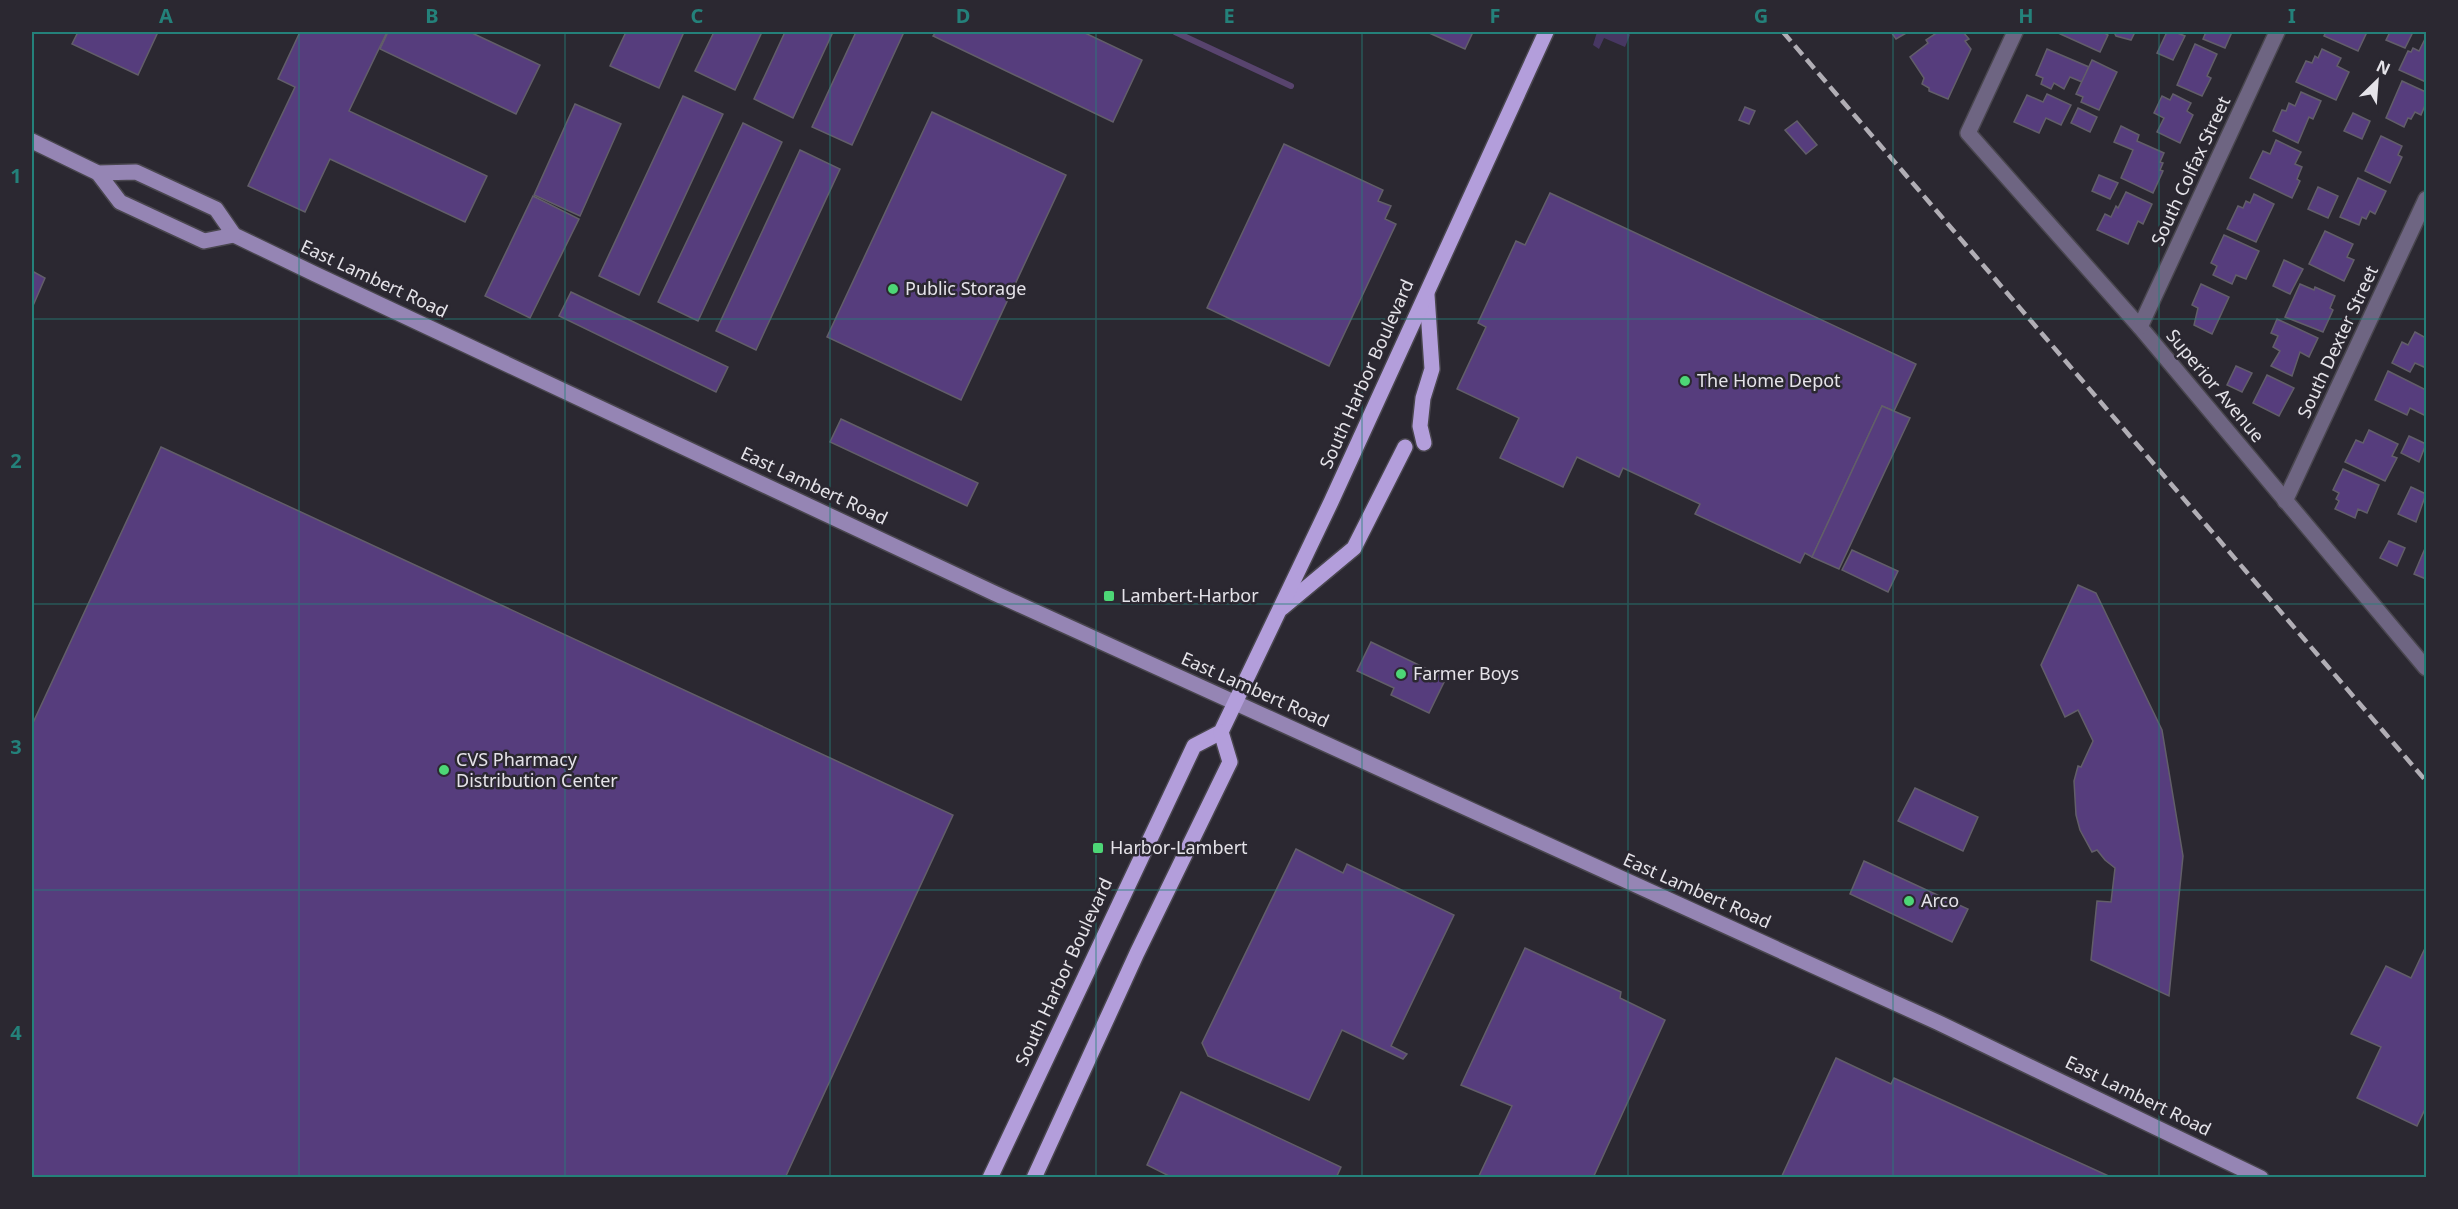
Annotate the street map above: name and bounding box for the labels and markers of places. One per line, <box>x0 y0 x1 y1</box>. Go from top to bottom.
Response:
place label: Public Storage <box>905 276 1026 300</box>
marker: Public Storage <box>886 282 900 296</box>
place label: The Home Depot <box>1697 368 1841 392</box>
marker: The Home Depot <box>1678 374 1692 388</box>
place label: Lambert-Harbor <box>1121 583 1259 607</box>
marker: Lambert-Harbor <box>1102 589 1116 603</box>
place label: Farmer Boys <box>1413 661 1519 685</box>
marker: Farmer Boys <box>1394 667 1408 681</box>
place label: CVS Pharmacy Distribution Center <box>456 747 618 792</box>
marker: CVS Pharmacy Distribution Center <box>437 763 451 777</box>
place label: Harbor-Lambert <box>1110 835 1248 859</box>
marker: Harbor-Lambert <box>1091 841 1105 855</box>
place label: Arco <box>1921 888 1959 912</box>
marker: Arco <box>1902 894 1916 908</box>

